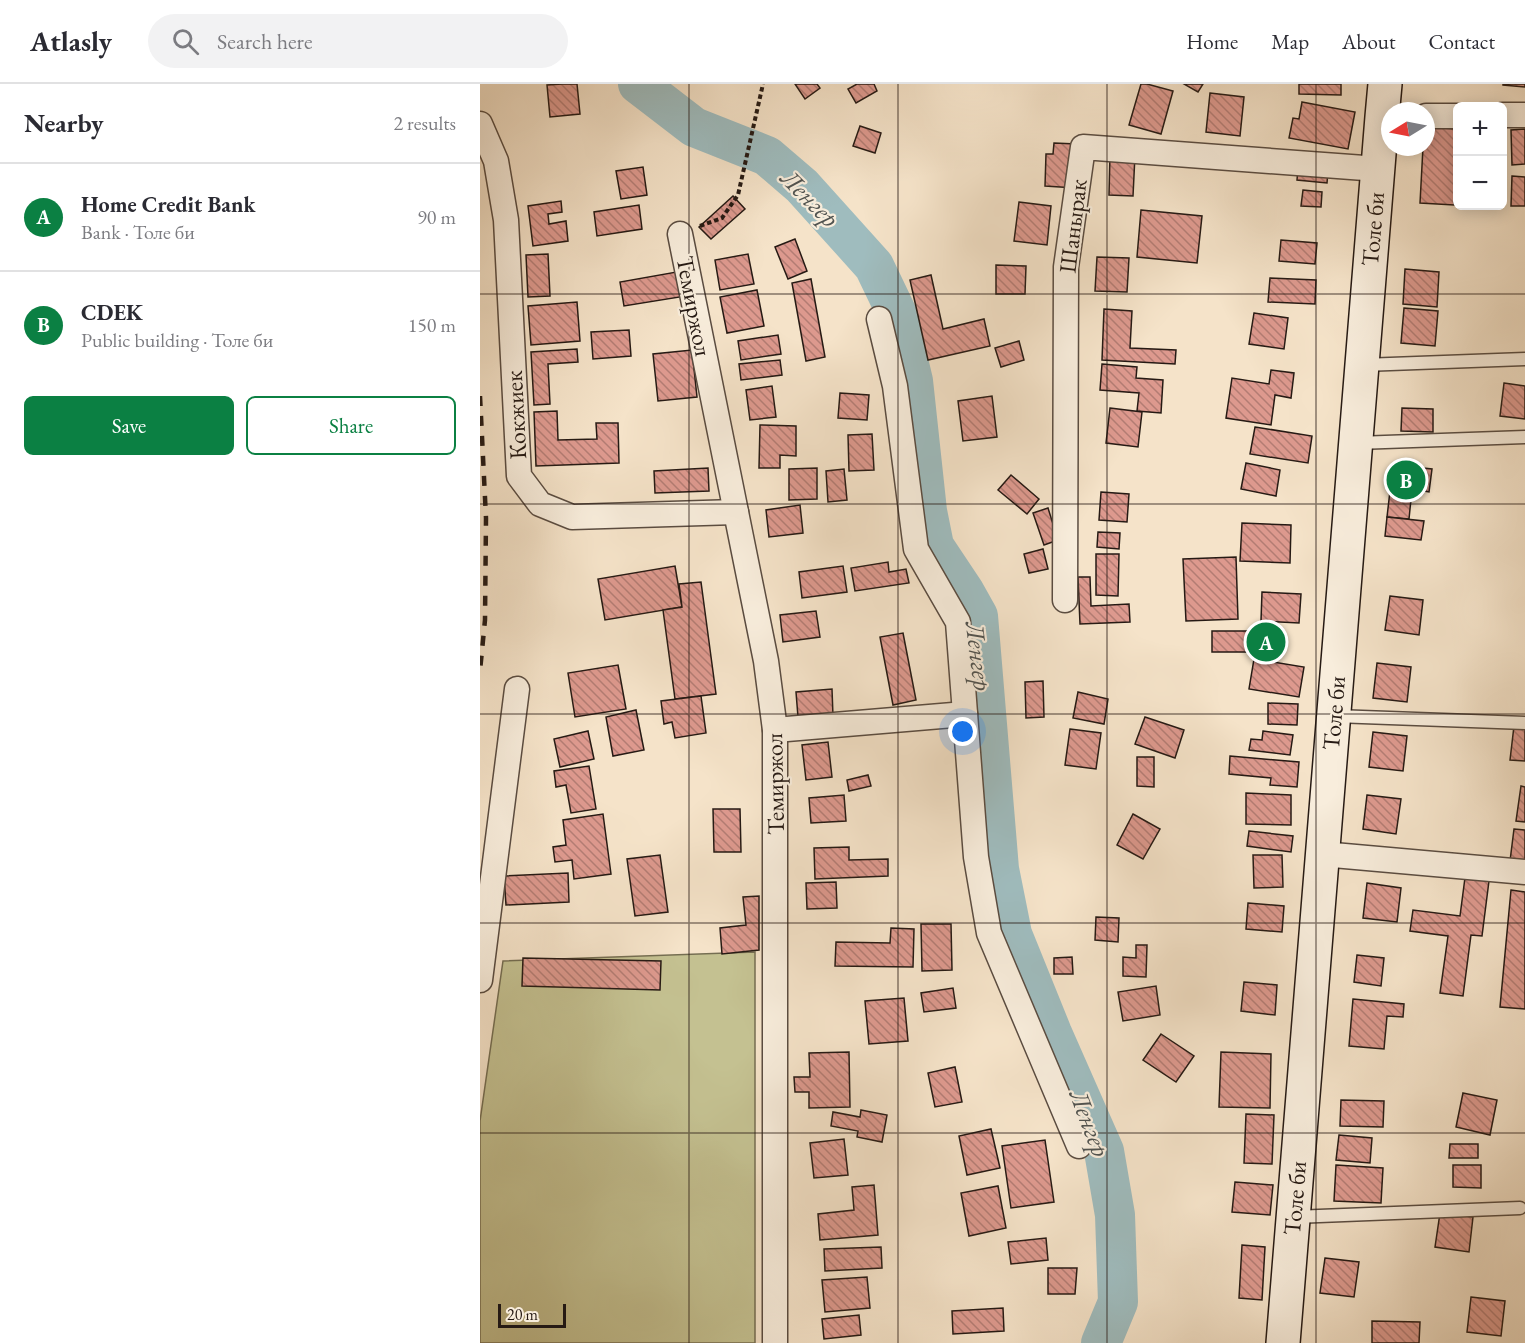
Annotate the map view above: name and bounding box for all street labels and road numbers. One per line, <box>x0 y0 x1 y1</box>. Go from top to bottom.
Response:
street label: Шанырак <box>1051 177 1094 275</box>
street label: Толе би <box>1354 190 1391 267</box>
street label: Темиржол <box>670 253 719 359</box>
street label: Кокжиек <box>498 369 533 460</box>
street label: Толе би <box>1315 674 1352 751</box>
street label: Темиржол <box>758 733 791 835</box>
street label: Толе би <box>1276 1159 1313 1236</box>

